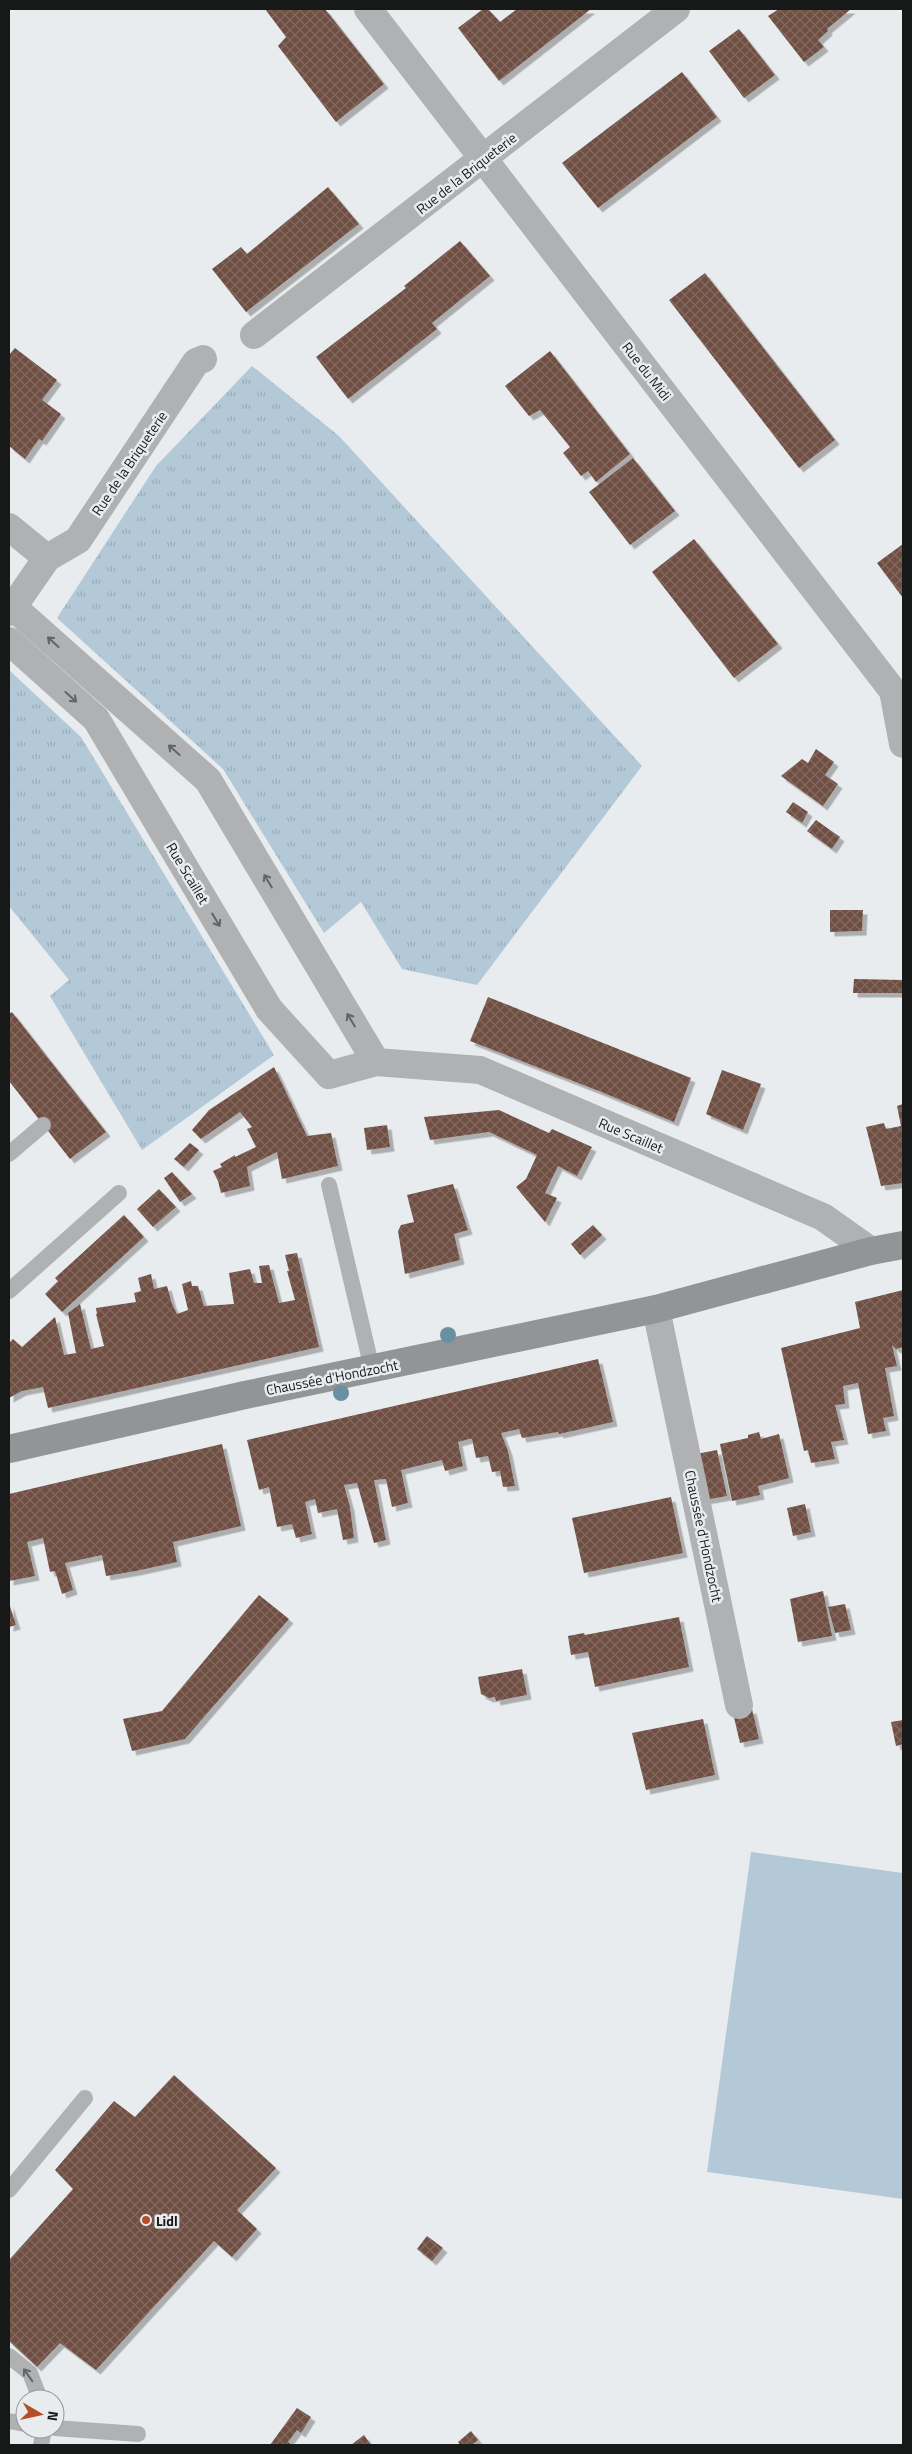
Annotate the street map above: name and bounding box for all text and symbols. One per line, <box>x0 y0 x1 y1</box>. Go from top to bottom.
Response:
street label: Rue de la Briqueterie <box>411 127 521 219</box>
street label: Rue du Midi <box>617 337 677 405</box>
street label: Rue de la Briqueterie <box>86 406 172 520</box>
one-way arrow <box>46 636 59 648</box>
one-way arrow <box>65 691 78 703</box>
one-way arrow <box>168 744 181 756</box>
street label: Rue Scaillet <box>161 838 215 908</box>
one-way arrow <box>263 874 273 888</box>
one-way arrow <box>212 913 222 927</box>
one-way arrow <box>346 1014 356 1028</box>
street label: Rue Scaillet <box>595 1112 667 1158</box>
street label: Chaussée d'Hondzocht <box>264 1354 400 1400</box>
street label: Chaussée d'Hondzocht <box>680 1468 728 1604</box>
place label: Lidl <box>156 2210 178 2231</box>
marker: Lidl <box>140 2214 152 2226</box>
one-way arrow <box>23 2368 33 2382</box>
north arrow <box>15 2389 65 2439</box>
text: N <box>42 2410 64 2423</box>

